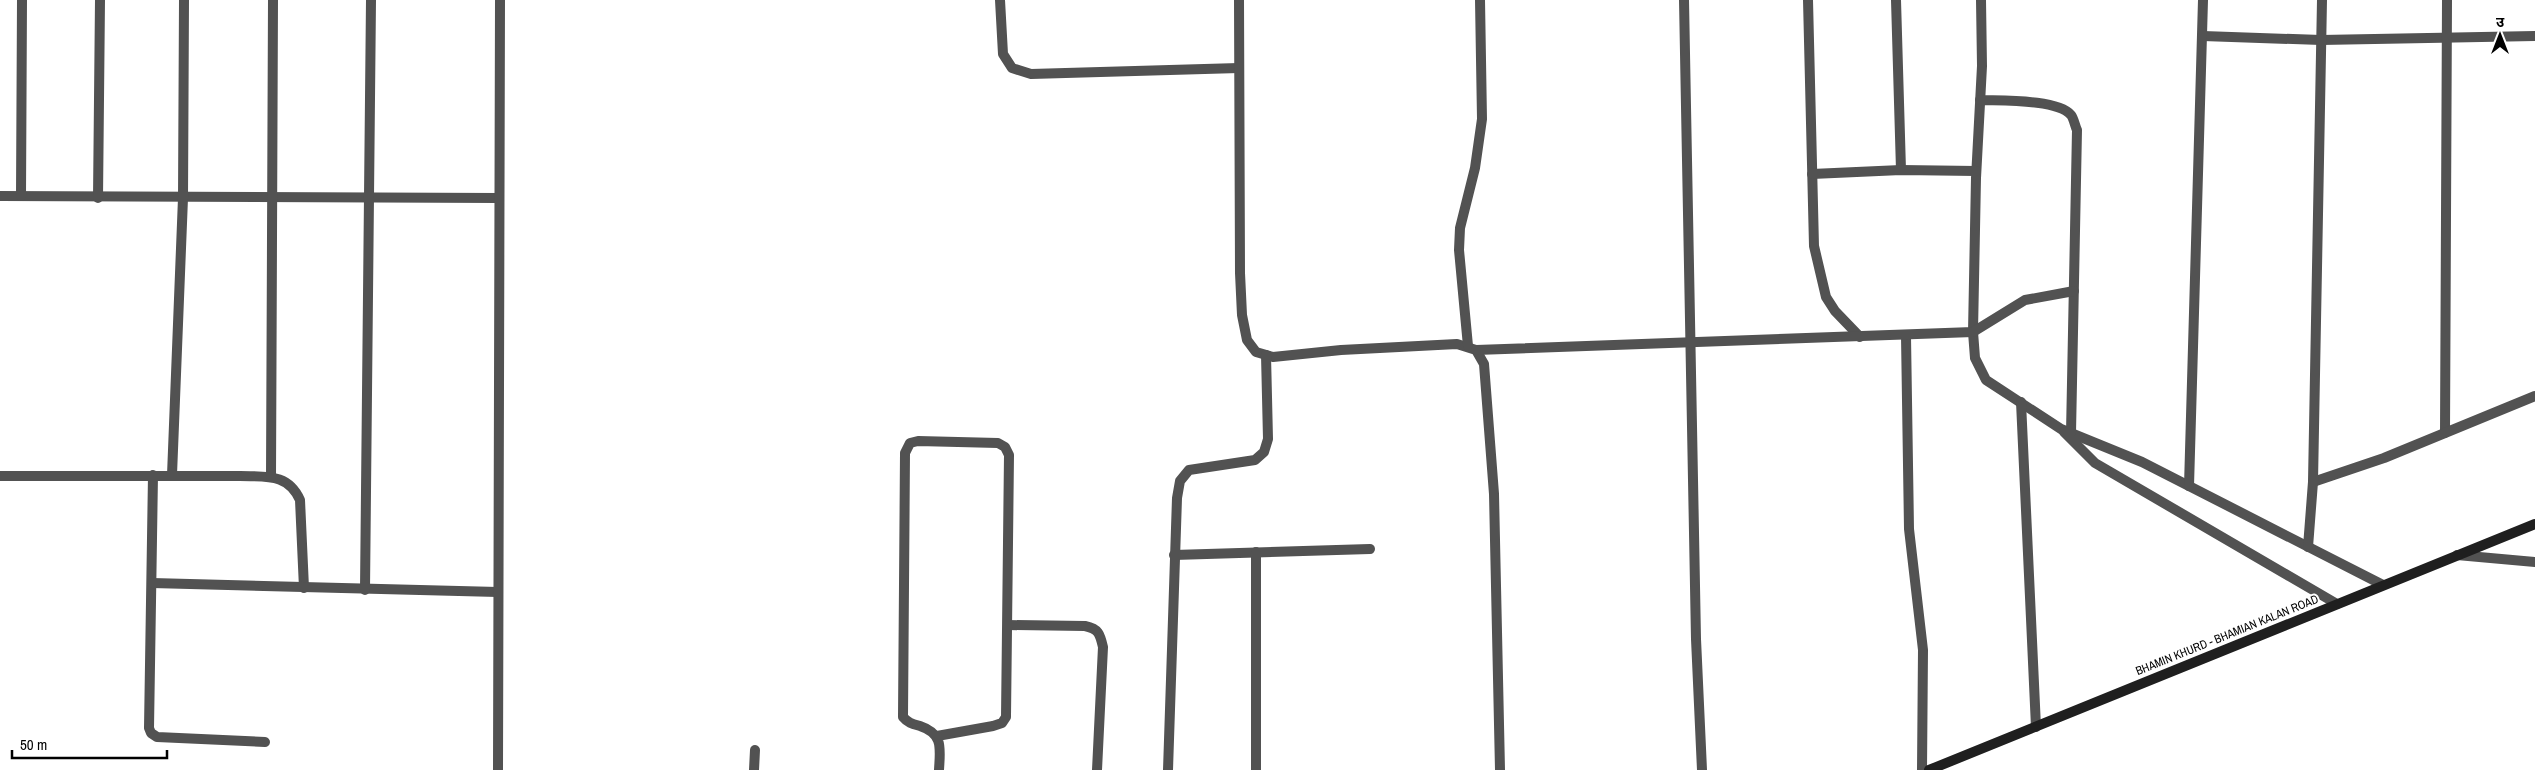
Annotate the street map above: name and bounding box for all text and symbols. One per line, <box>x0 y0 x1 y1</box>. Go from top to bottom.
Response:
north arrow <box>2475 10 2525 60</box>
text: उ <box>2496 13 2505 31</box>
street label: BHAMIN KHURD - BHAMIAN KALAN ROAD <box>2133 591 2321 679</box>
scale bar <box>12 728 168 760</box>
text: 50 m <box>20 734 47 755</box>

